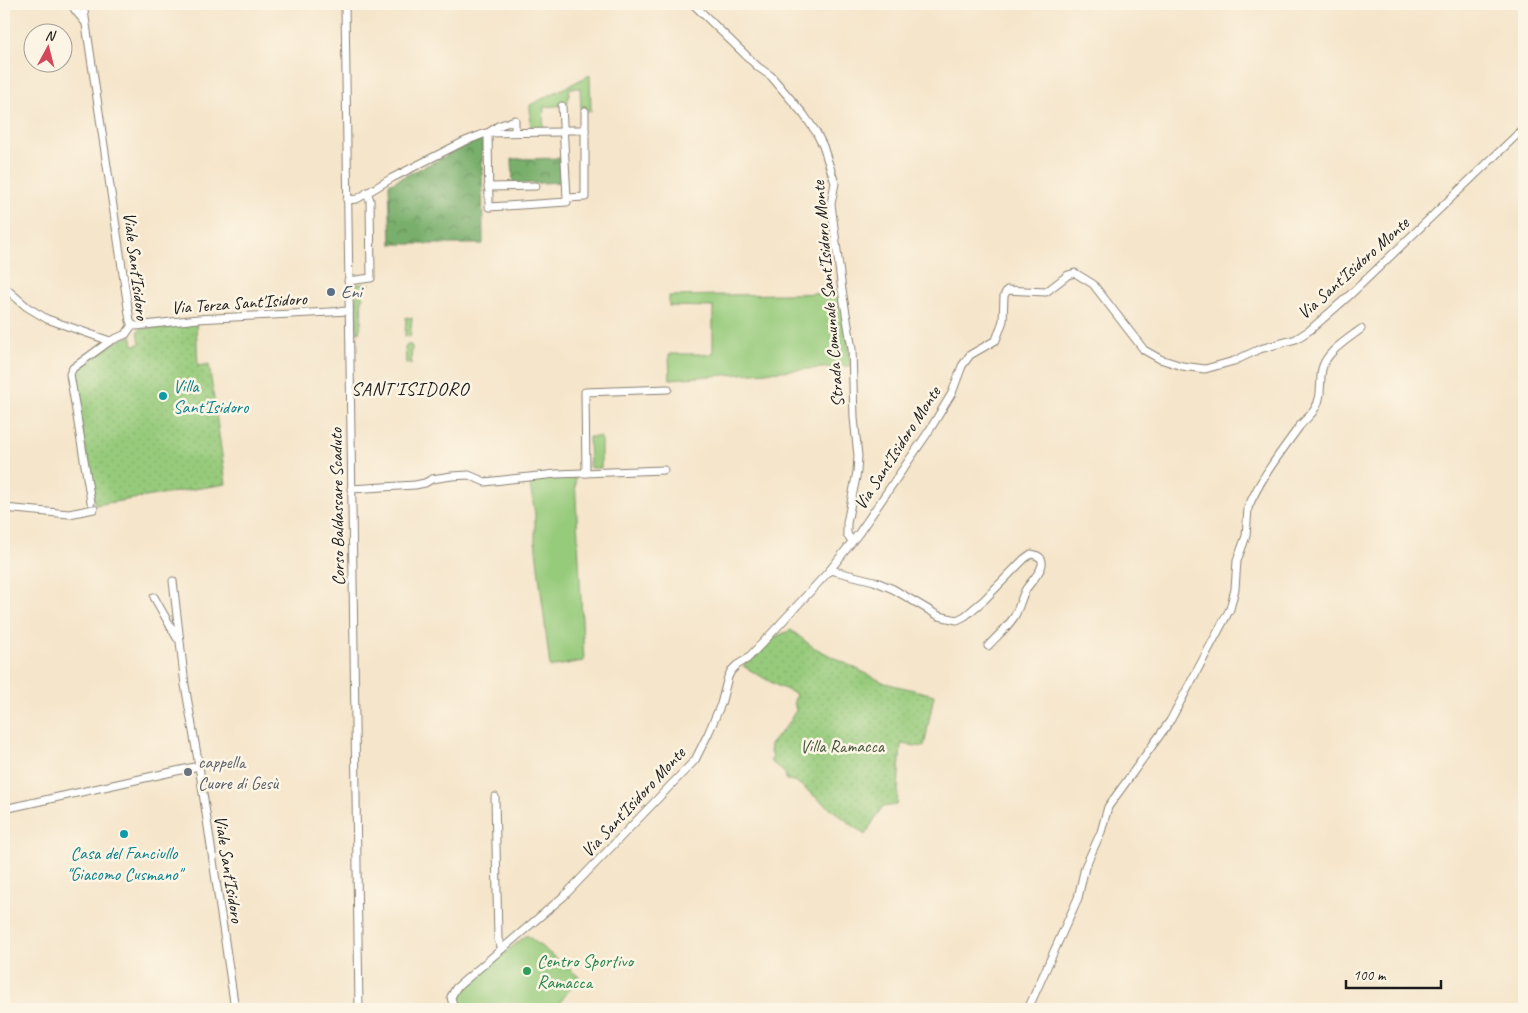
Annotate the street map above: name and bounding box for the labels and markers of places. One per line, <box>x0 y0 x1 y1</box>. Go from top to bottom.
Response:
place label: Eni <box>341 281 365 303</box>
marker: Eni <box>325 286 337 298</box>
place label: Villa Sant'Isidoro <box>173 375 250 418</box>
marker: Villa Sant'Isidoro <box>157 390 169 402</box>
place label: cappella Cuore di Gesù <box>198 751 280 794</box>
marker: cappella Cuore di Gesù <box>182 766 194 778</box>
marker: Casa del Fanciullo "Giacomo Cusmano" <box>118 828 130 840</box>
place label: Casa del Fanciullo "Giacomo Cusmano" <box>66 842 186 885</box>
place label: Centro Sportivo Ramacca <box>537 950 634 993</box>
marker: Centro Sportivo Ramacca <box>521 965 533 977</box>

